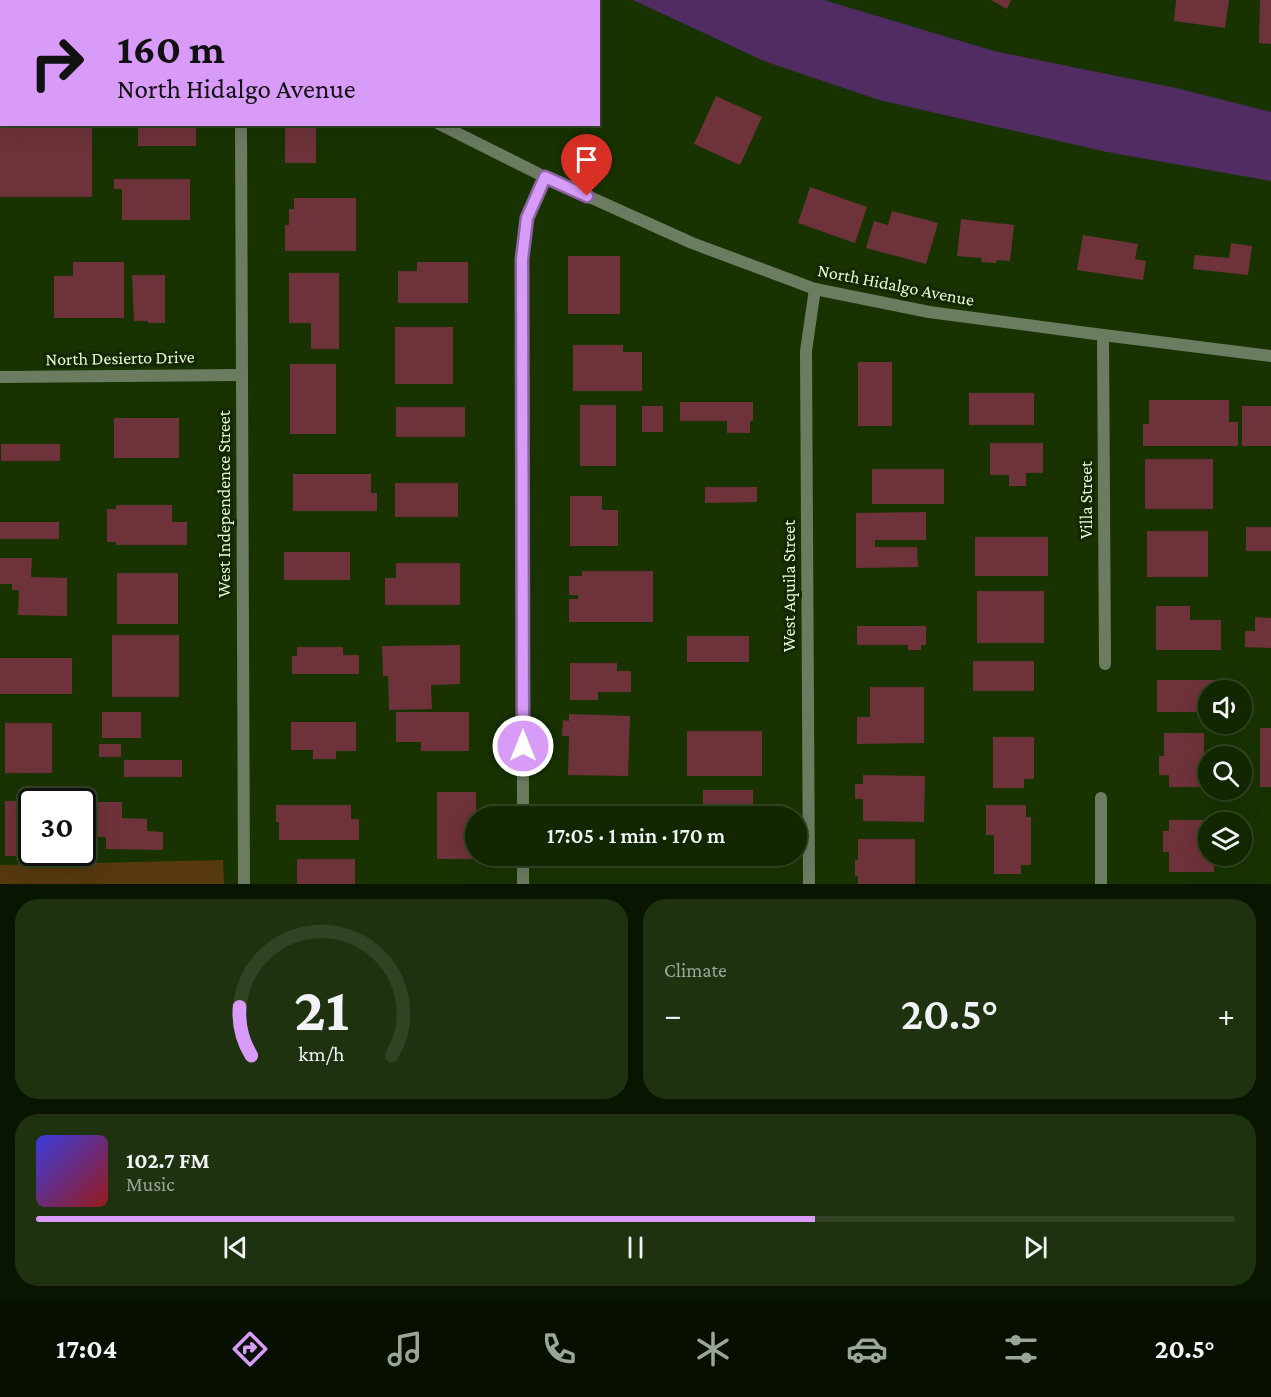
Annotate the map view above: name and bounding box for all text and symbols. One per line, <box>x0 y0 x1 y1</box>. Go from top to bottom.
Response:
icon: right <box>18 24 96 102</box>
text: 160 m <box>117 25 225 72</box>
text: North Hidalgo Avenue <box>117 74 356 104</box>
pin <box>561 134 612 196</box>
icon: arrive <box>570 143 603 176</box>
street label: North Hidalgo Avenue <box>816 260 976 310</box>
street label: North Desierto Drive <box>45 347 195 369</box>
street label: West Independence Street <box>214 409 234 598</box>
street label: Villa Street <box>1076 460 1096 539</box>
street label: West Aquila Street <box>779 519 799 652</box>
map controls <box>1198 680 1252 866</box>
button: sound <box>1198 680 1252 734</box>
position arrow <box>491 714 555 778</box>
button: search <box>1198 746 1252 800</box>
speed limit sign: 30 <box>18 788 96 866</box>
button: layers <box>1198 812 1252 866</box>
text: 17:05 · 1 min · 170 m <box>547 823 725 848</box>
text: Climate <box>664 959 727 981</box>
text: 21 <box>294 974 349 1043</box>
text: 20.5° <box>901 989 998 1039</box>
text: − <box>664 996 681 1033</box>
text: + <box>1218 996 1235 1033</box>
text: km/h <box>298 1042 345 1066</box>
text: 102.7 FM <box>126 1148 210 1173</box>
text: Music <box>126 1173 175 1195</box>
icon: previous <box>219 1231 252 1264</box>
icon: pause <box>619 1231 652 1264</box>
icon: next <box>1019 1231 1052 1264</box>
icon: directions <box>229 1328 271 1370</box>
icon: music <box>384 1328 426 1370</box>
icon: phone <box>538 1328 580 1370</box>
icon: climate <box>692 1328 734 1370</box>
icon: car <box>846 1328 888 1370</box>
icon: filters <box>1000 1328 1042 1370</box>
text: 17:04 <box>56 1334 117 1364</box>
text: 20.5° <box>1155 1334 1215 1364</box>

